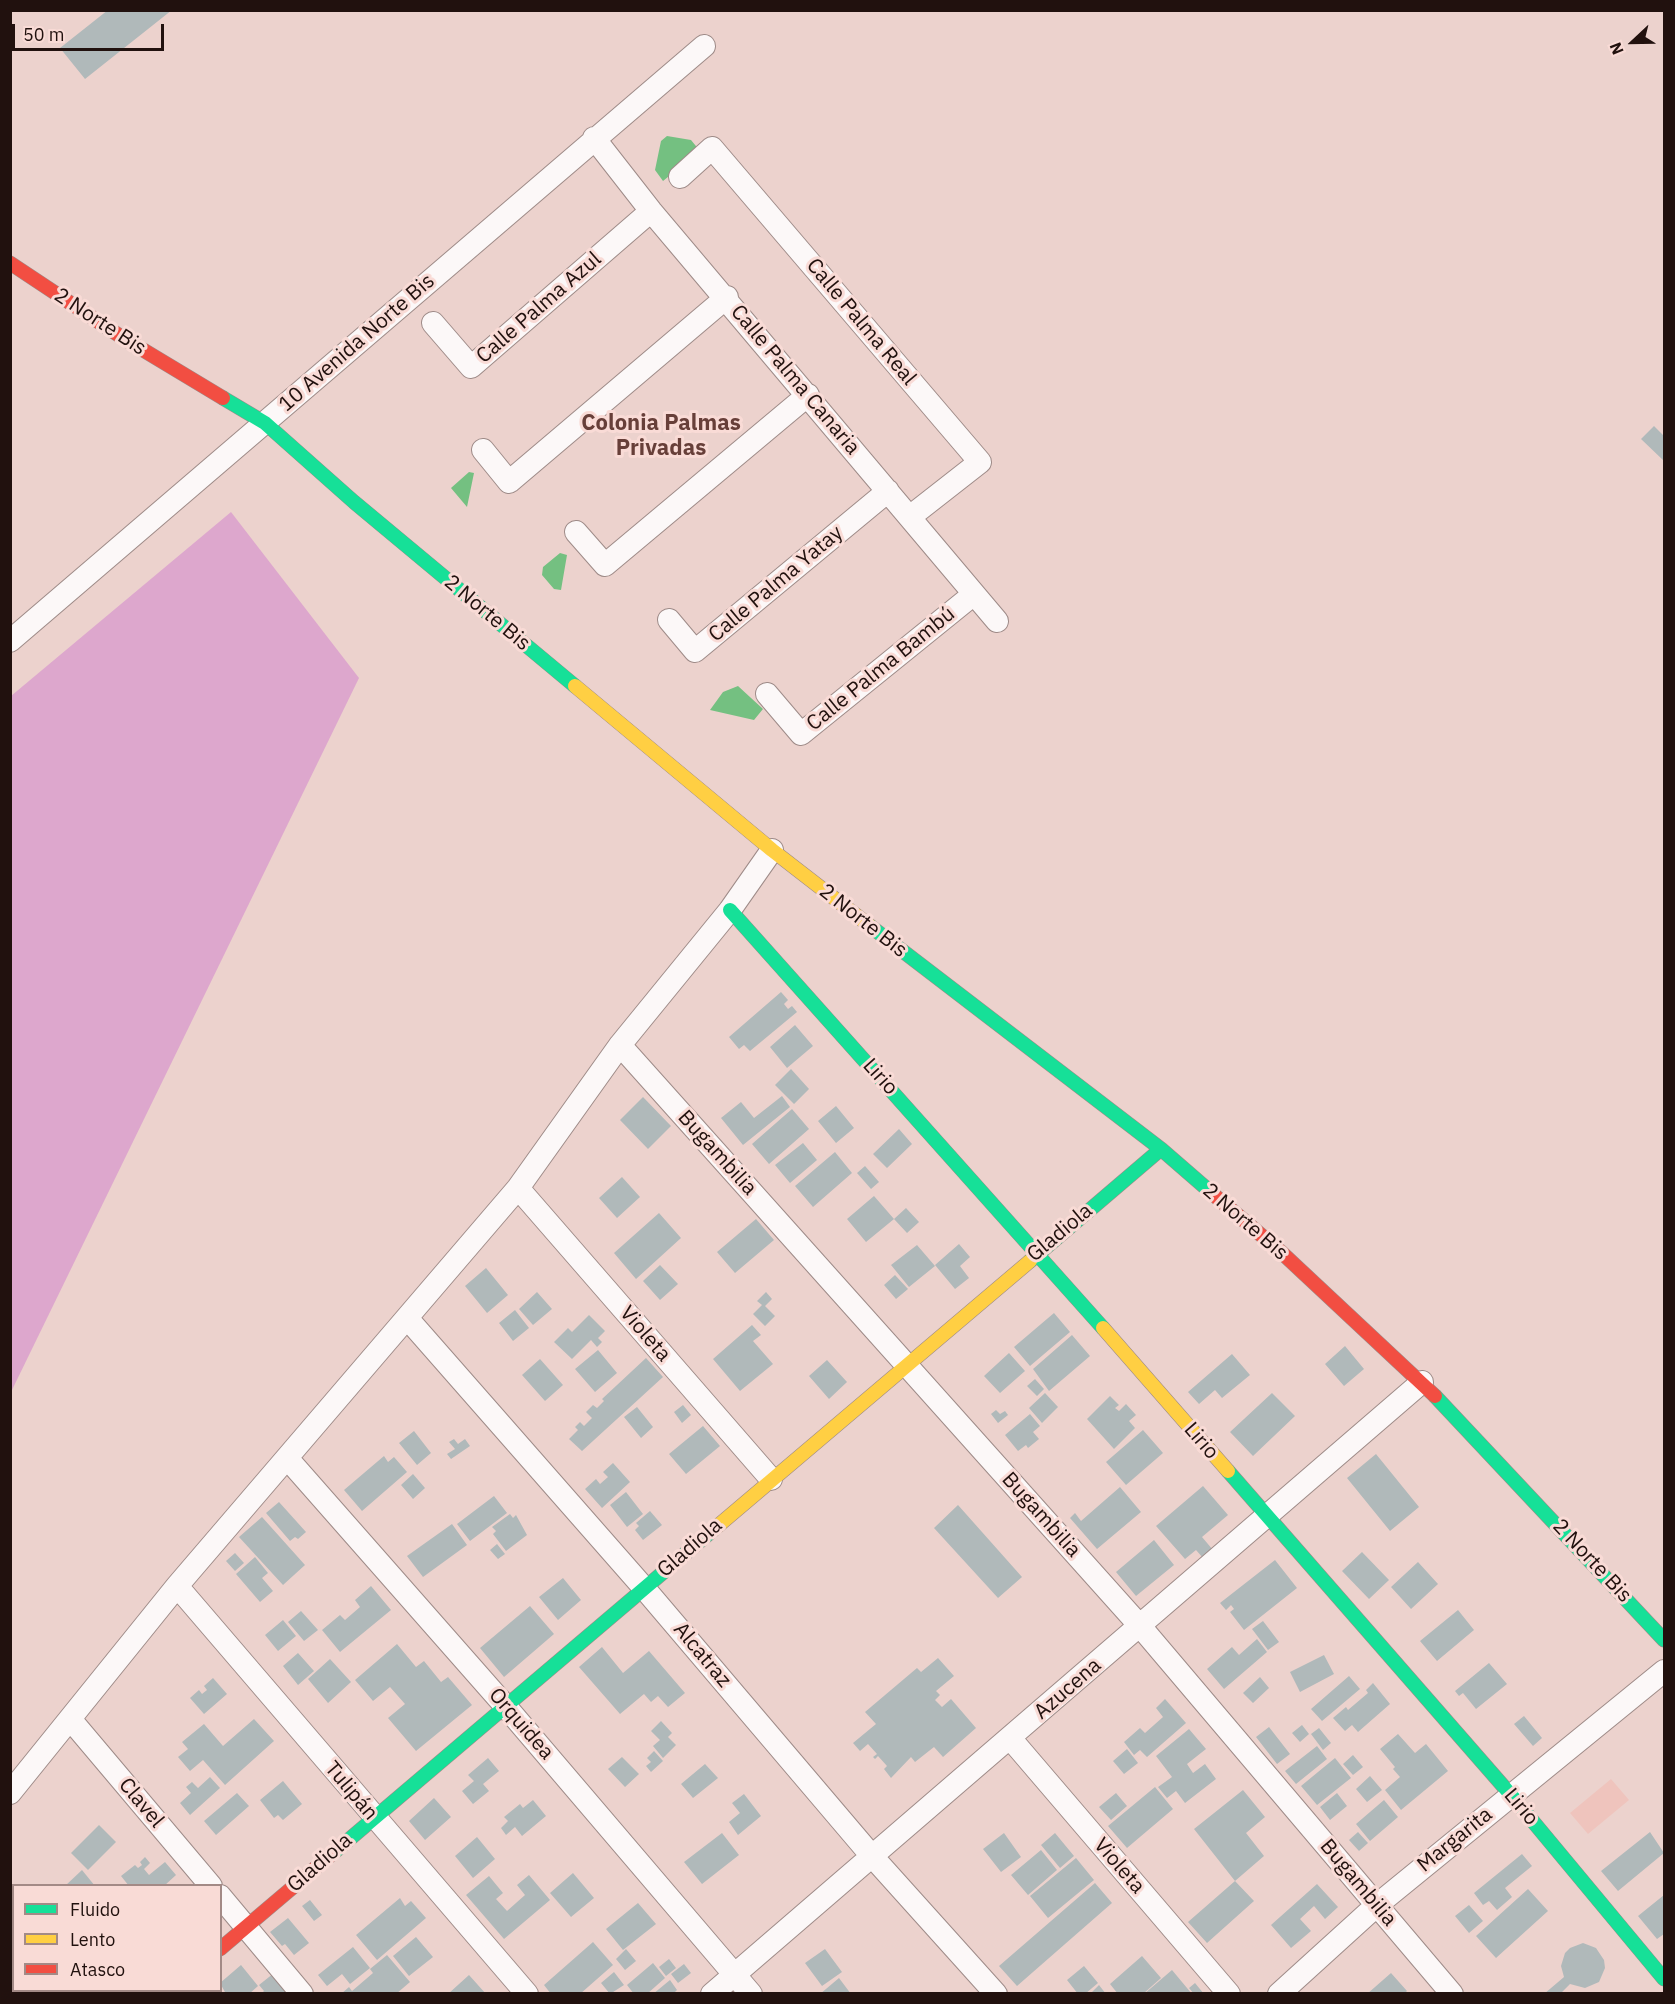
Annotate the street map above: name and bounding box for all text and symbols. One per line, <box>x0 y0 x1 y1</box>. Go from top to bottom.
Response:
scale bar <box>15 12 166 50</box>
north arrow <box>1603 12 1663 72</box>
text: 50 m <box>23 23 65 46</box>
text: N <box>1605 40 1628 58</box>
street label: Calle Palma Azul <box>471 247 607 369</box>
street label: Calle Palma Real <box>801 254 921 390</box>
street label: 10 Avenida Norte Bis <box>274 269 440 417</box>
street label: 2 Norte Bis <box>49 283 151 361</box>
street label: Calle Palma Canaria <box>725 300 865 460</box>
district label: Colonia Palmas Privadas <box>581 411 741 463</box>
street label: Calle Palma Yatay <box>704 520 848 648</box>
street label: 2 Norte Bis <box>439 570 535 656</box>
street label: Calle Palma Bambú <box>802 602 960 736</box>
street label: 2 Norte Bis <box>814 879 912 963</box>
street label: Lirio <box>857 1054 903 1100</box>
street label: Bugambilia <box>672 1105 762 1201</box>
street label: 2 Norte Bis <box>1197 1178 1293 1266</box>
street label: Gladiola <box>1022 1198 1098 1268</box>
street label: Violeta <box>614 1301 676 1367</box>
street label: Lirio <box>1178 1417 1224 1465</box>
street label: Bugambilia <box>996 1467 1086 1563</box>
street label: Gladiola <box>652 1513 728 1583</box>
street label: 2 Norte Bis <box>1547 1514 1637 1608</box>
street label: Alcatraz <box>668 1617 736 1693</box>
street label: Azucena <box>1029 1653 1107 1725</box>
street label: Orquidea <box>483 1683 559 1765</box>
street label: Tulipán <box>319 1756 383 1826</box>
street label: Clavel <box>113 1773 169 1833</box>
street label: Lirio <box>1498 1783 1544 1831</box>
street label: Margarita <box>1412 1802 1498 1878</box>
street label: Gladiola <box>282 1828 358 1898</box>
street label: Violeta <box>1088 1833 1150 1899</box>
street label: Bugambilia <box>1314 1834 1402 1932</box>
legend <box>12 1884 222 1992</box>
text: Fluido <box>70 1898 120 1921</box>
text: Lento <box>70 1928 115 1951</box>
text: Atasco <box>70 1958 125 1981</box>

